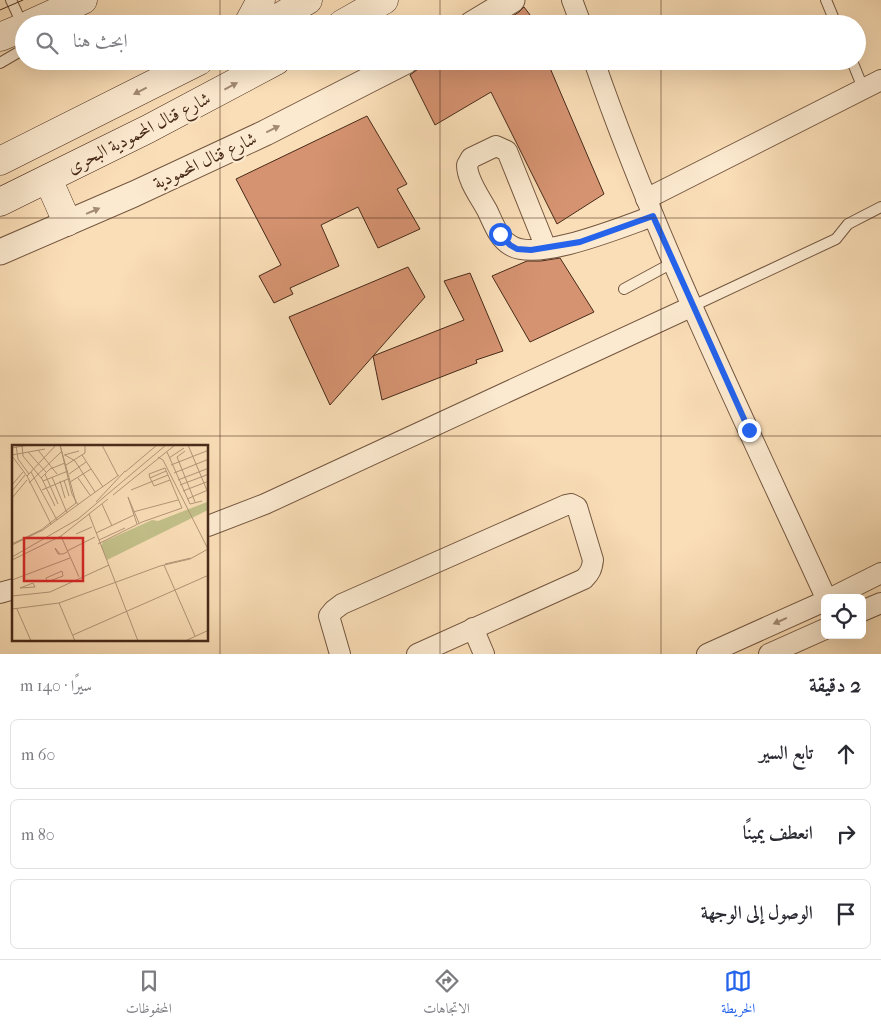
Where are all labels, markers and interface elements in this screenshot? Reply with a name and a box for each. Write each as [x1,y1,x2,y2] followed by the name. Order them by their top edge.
[15,15,866,70] search box
[33,29,61,57] icon: search
[73,30,128,52] text: ابحث هنا
[224,82,238,90] one-way arrow
[133,87,147,95] one-way arrow
[64,88,214,178] street label: شارع قنال المحمودية البحرى
[265,125,280,134] one-way arrow
[150,128,260,194] street label: شارع قنال المحمودية
[86,207,100,215] one-way arrow
[489,223,512,246] route start
[738,419,761,442] route end
[12,445,209,642] inset map
[821,594,866,639] map controls
[821,594,866,639] button: locate
[773,617,787,625] one-way arrow
[809,673,861,697] text: 2 دقيقة
[20,676,92,695] text: سيرًا · 140 m
[832,740,860,768] icon: ahead
[759,742,813,764] text: تابع السير
[21,745,55,764] text: 60 m
[832,820,860,848] icon: right
[743,822,813,844] text: انعطف يمينًا
[21,825,55,844] text: 80 m
[832,900,860,928] icon: arrive
[701,902,813,924] text: الوصول إلى الوجهة
[126,967,172,1022] tab: المحفوظات
[423,967,470,1022] tab: الاتجاهات
[721,967,755,1022] tab: الخريطة

